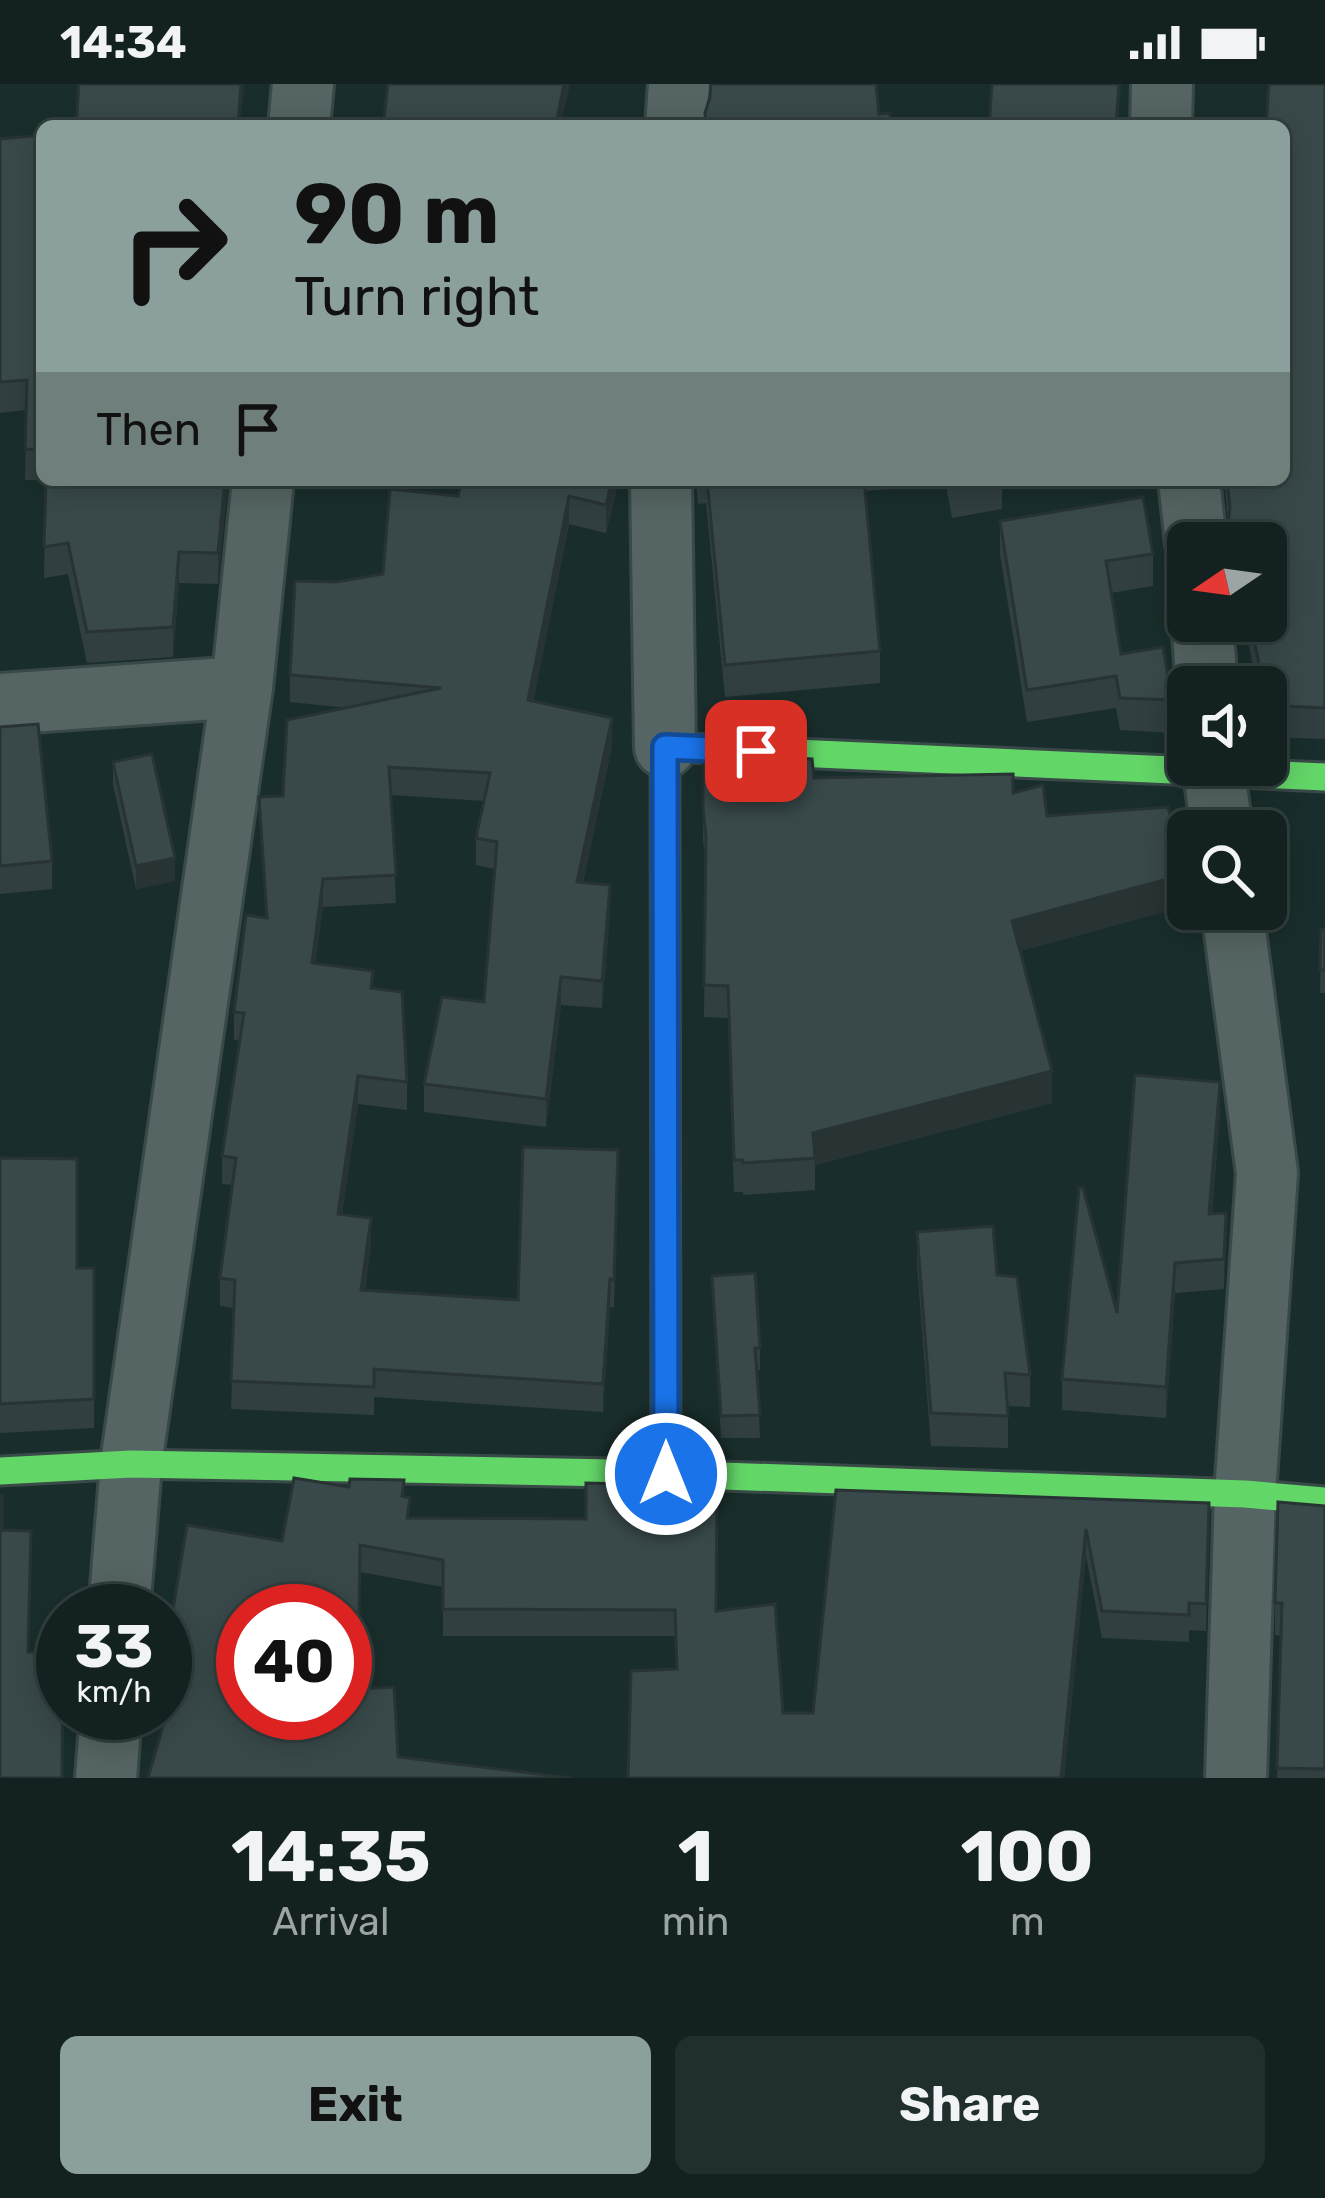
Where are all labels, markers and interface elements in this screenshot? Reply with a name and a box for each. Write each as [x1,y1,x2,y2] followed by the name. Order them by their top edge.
[60,16,187,69] text: 14:34
[294,164,500,264] text: 90 m
[96,168,252,324] icon: right
[294,265,539,329] text: Turn right
[225,396,291,462] icon: arrive
[96,403,201,456] text: Then
[1167,522,1287,642] north arrow
[1167,522,1287,930] map controls
[1167,666,1287,786] button: sound
[705,700,807,802] pin
[723,718,789,784] icon: arrive
[1167,810,1287,930] button: search
[603,1411,729,1537] position arrow
[216,1584,372,1740] speed limit sign: 40
[74,1611,154,1682] text: 33
[77,1674,151,1710] text: km/h
[231,1814,431,1899] text: 14:35
[678,1814,714,1899] text: 1
[960,1814,1094,1899] text: 100
[272,1899,389,1945] text: Arrival
[662,1899,729,1945] text: min
[1010,1899,1045,1945] text: m
[60,2036,651,2174] button: Exit
[675,2036,1265,2174] button: Share

